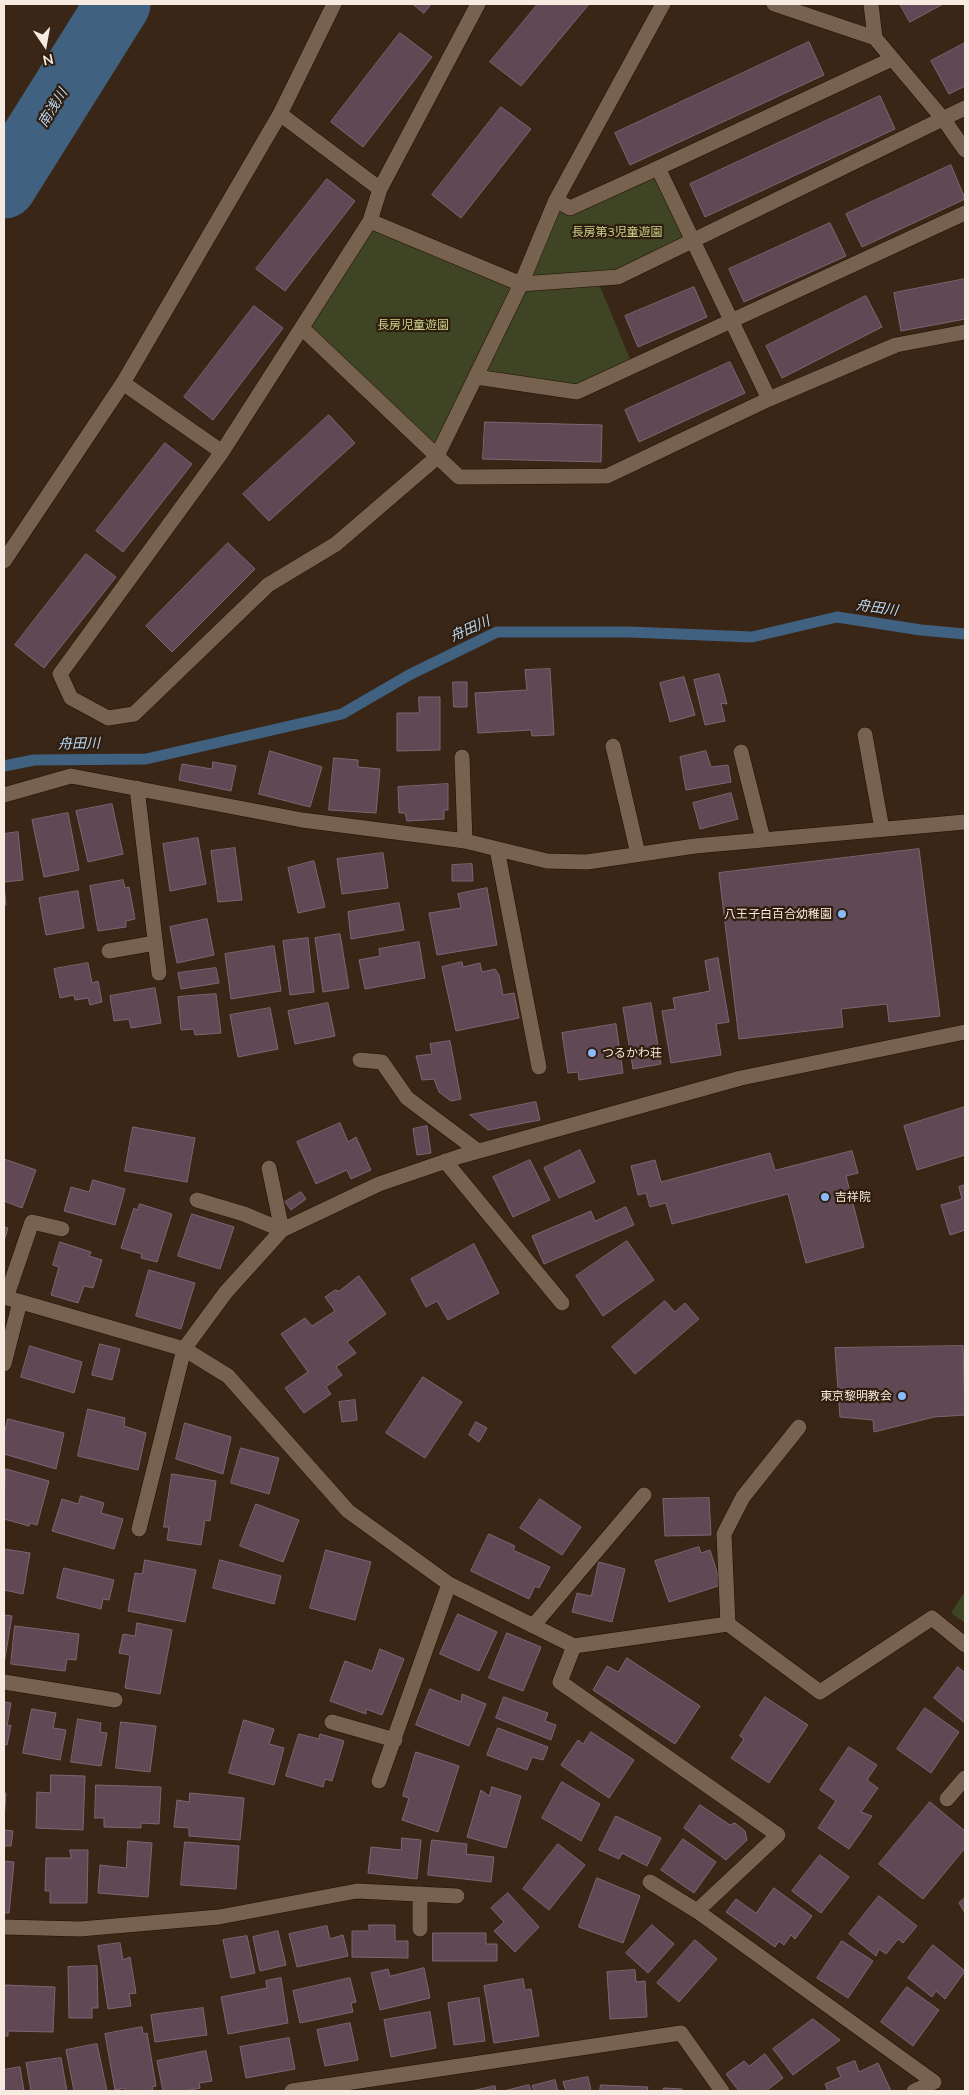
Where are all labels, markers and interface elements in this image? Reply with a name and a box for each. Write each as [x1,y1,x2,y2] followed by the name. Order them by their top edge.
[20,20,70,70] north arrow
[41,50,55,70] text: N
[35,86,71,130] water label: 南浅川
[571,225,663,239] park label: 長房第3児童遊園
[377,318,449,332] park label: 長房児童遊園
[855,597,899,619] water label: 舟田川
[447,613,493,645] water label: 舟田川
[58,735,100,753] water label: 舟田川
[724,907,832,921] place label: 八王子白百合幼稚園
[836,908,848,920] marker: 八王子白百合幼稚園
[602,1046,662,1060] place label: つるかわ荘
[586,1047,598,1059] marker: つるかわ荘
[835,1190,871,1204] place label: 吉祥院
[819,1191,831,1203] marker: 吉祥院
[820,1389,892,1403] place label: 東京黎明教会
[896,1390,908,1402] marker: 東京黎明教会

